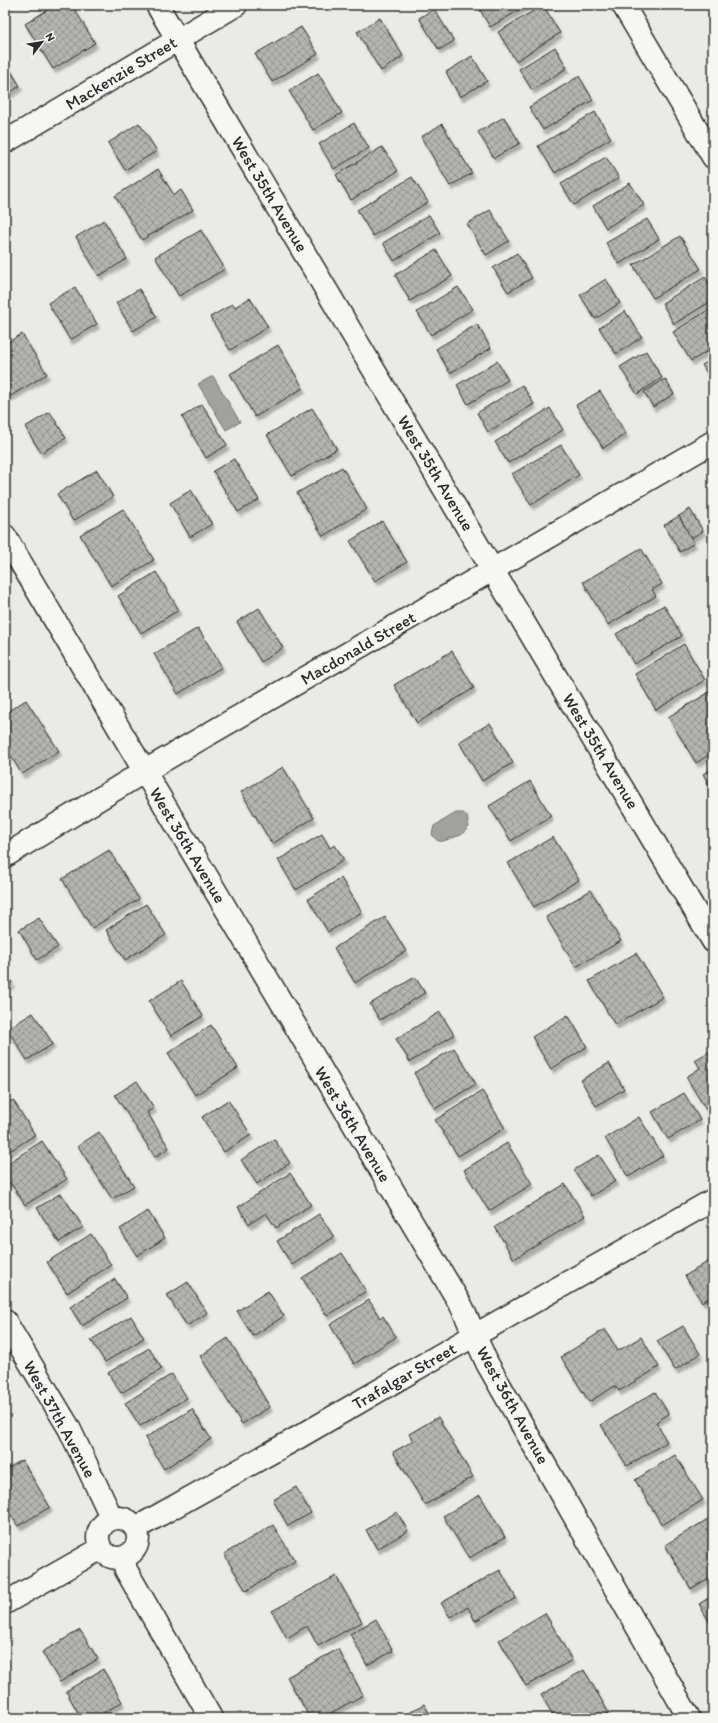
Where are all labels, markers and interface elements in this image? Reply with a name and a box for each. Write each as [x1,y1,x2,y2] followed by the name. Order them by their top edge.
[22,22,62,62] north arrow
[43,31,58,44] text: N
[62,32,180,114] street label: Mackenzie Street
[228,133,312,255] street label: West 35th Avenue
[394,412,478,534] street label: West 35th Avenue
[297,607,420,689] street label: Macdonald Street
[559,690,643,812] street label: West 35th Avenue
[146,784,230,906] street label: West 36th Avenue
[311,1063,395,1185] street label: West 36th Avenue
[349,1338,460,1414] street label: Trafalgar Street
[472,1343,554,1467] street label: West 36th Avenue
[20,1357,100,1481] street label: West 37th Avenue

